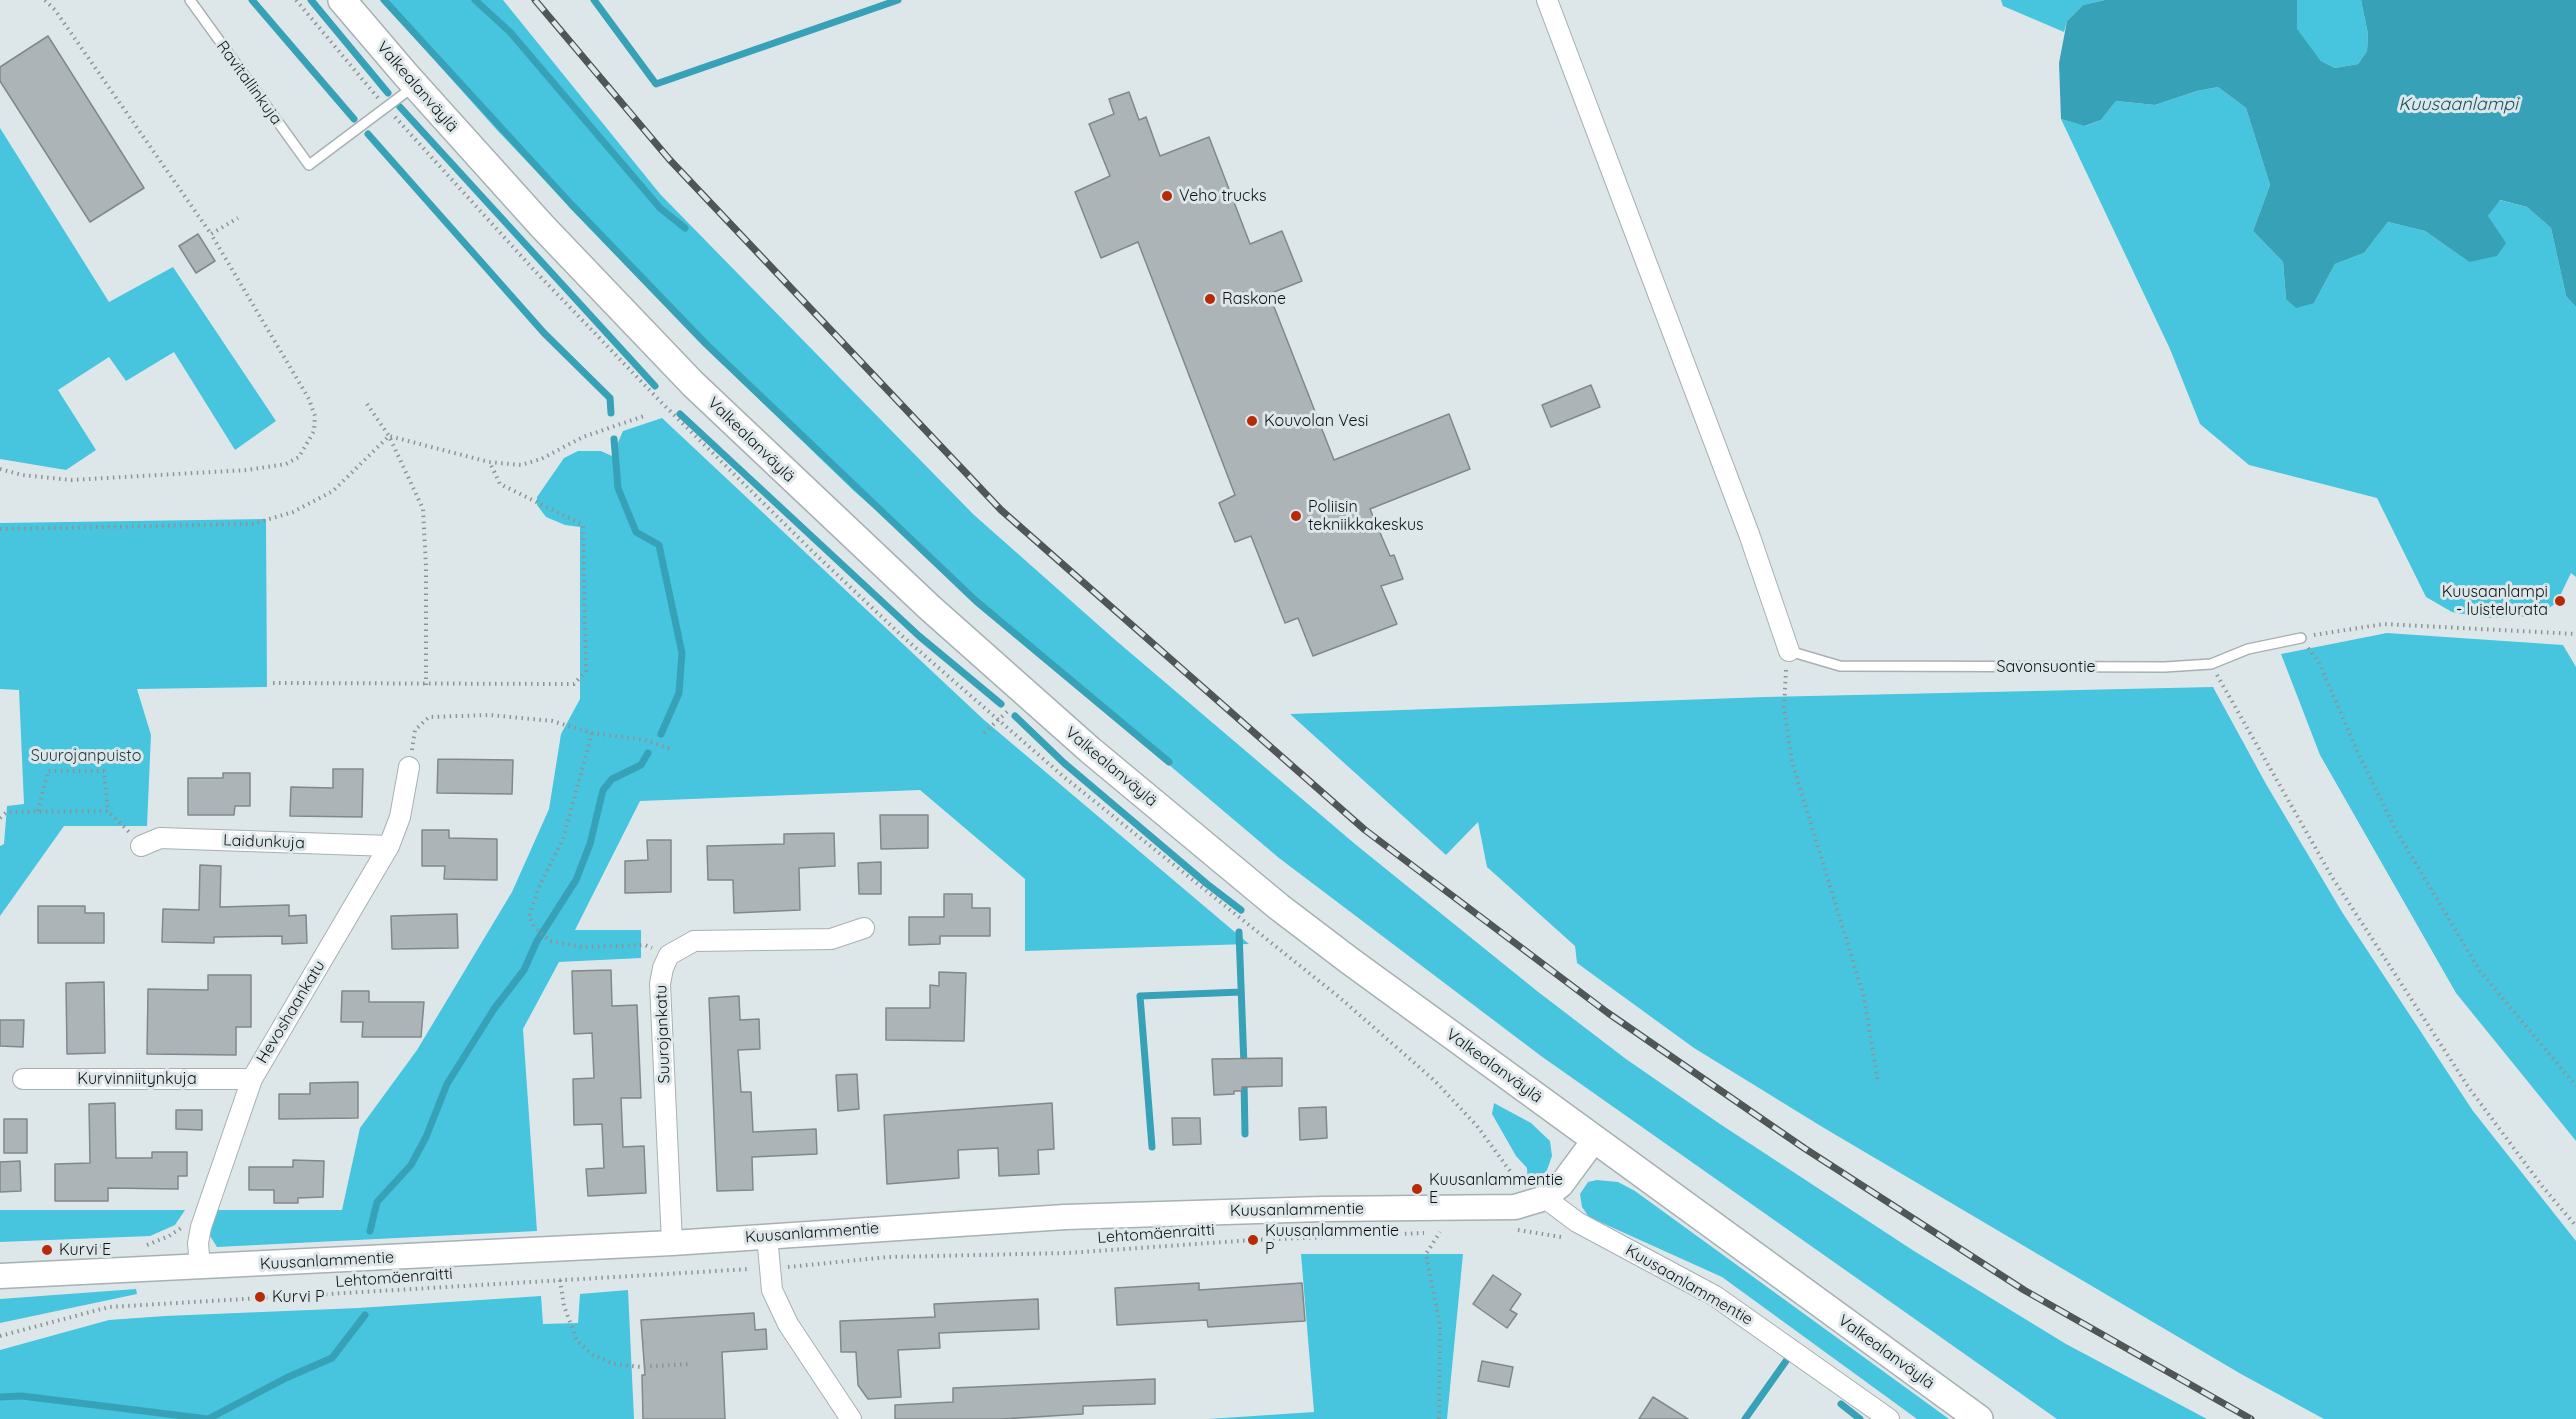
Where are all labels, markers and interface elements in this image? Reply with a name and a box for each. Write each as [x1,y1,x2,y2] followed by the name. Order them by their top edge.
[212,37,286,129] street label: Ravitallinkuja
[372,38,462,136] street label: Valkealanväylä
[2398,94,2518,116] water label: Kuusaanlampi
[1179,186,1266,206] place label: Veho trucks
[1160,189,1174,203] marker: Veho trucks
[1222,289,1286,309] place label: Raskone
[1203,292,1217,306] marker: Raskone
[703,394,799,486] street label: Valkealanväylä
[1264,411,1369,431] place label: Kouvolan Vesi
[1245,414,1259,428] marker: Kouvolan Vesi
[1308,497,1424,535] place label: Poliisin tekniikkakeskus
[1289,509,1303,523] marker: Poliisin tekniikkakeskus
[2442,582,2548,620] place label: Kuusaanlampi - luistelurata
[2553,594,2567,608] marker: Kuusaanlampi - luistelurata
[1996,657,2096,677] street label: Savonsuontie
[1061,723,1161,811] street label: Valkealanväylä
[31,746,141,766] park label: Suurojanpuisto
[223,831,305,853] street label: Laidunkuja
[253,957,329,1067] street label: Hevoshaankatu
[652,984,674,1084] street label: Suurojankatu
[1442,1025,1546,1107] street label: Valkealanväylä
[77,1069,197,1089] street label: Kurvinniitynkuja
[1429,1170,1563,1208] place label: Kuusanlammentie E
[1410,1182,1424,1196] marker: Kuusanlammentie E
[1230,1199,1364,1221] street label: Kuusanlammentie
[744,1219,880,1247] street label: Kuusanlammentie
[1097,1220,1215,1248] street label: Lehtomäenraitti
[1265,1221,1399,1259] place label: Kuusanlammentie P
[1246,1233,1260,1247] marker: Kuusanlammentie P
[59,1240,111,1260] place label: Kurvi E
[1622,1241,1756,1329] street label: Kuusaanlammentie
[40,1243,54,1257] marker: Kurvi E
[260,1248,394,1274] street label: Kuusanlammentie
[335,1264,453,1292] street label: Lehtomäenraitti
[272,1287,324,1307] place label: Kurvi P
[253,1290,267,1304] marker: Kurvi P
[1834,1311,1938,1393] street label: Valkealanväylä

